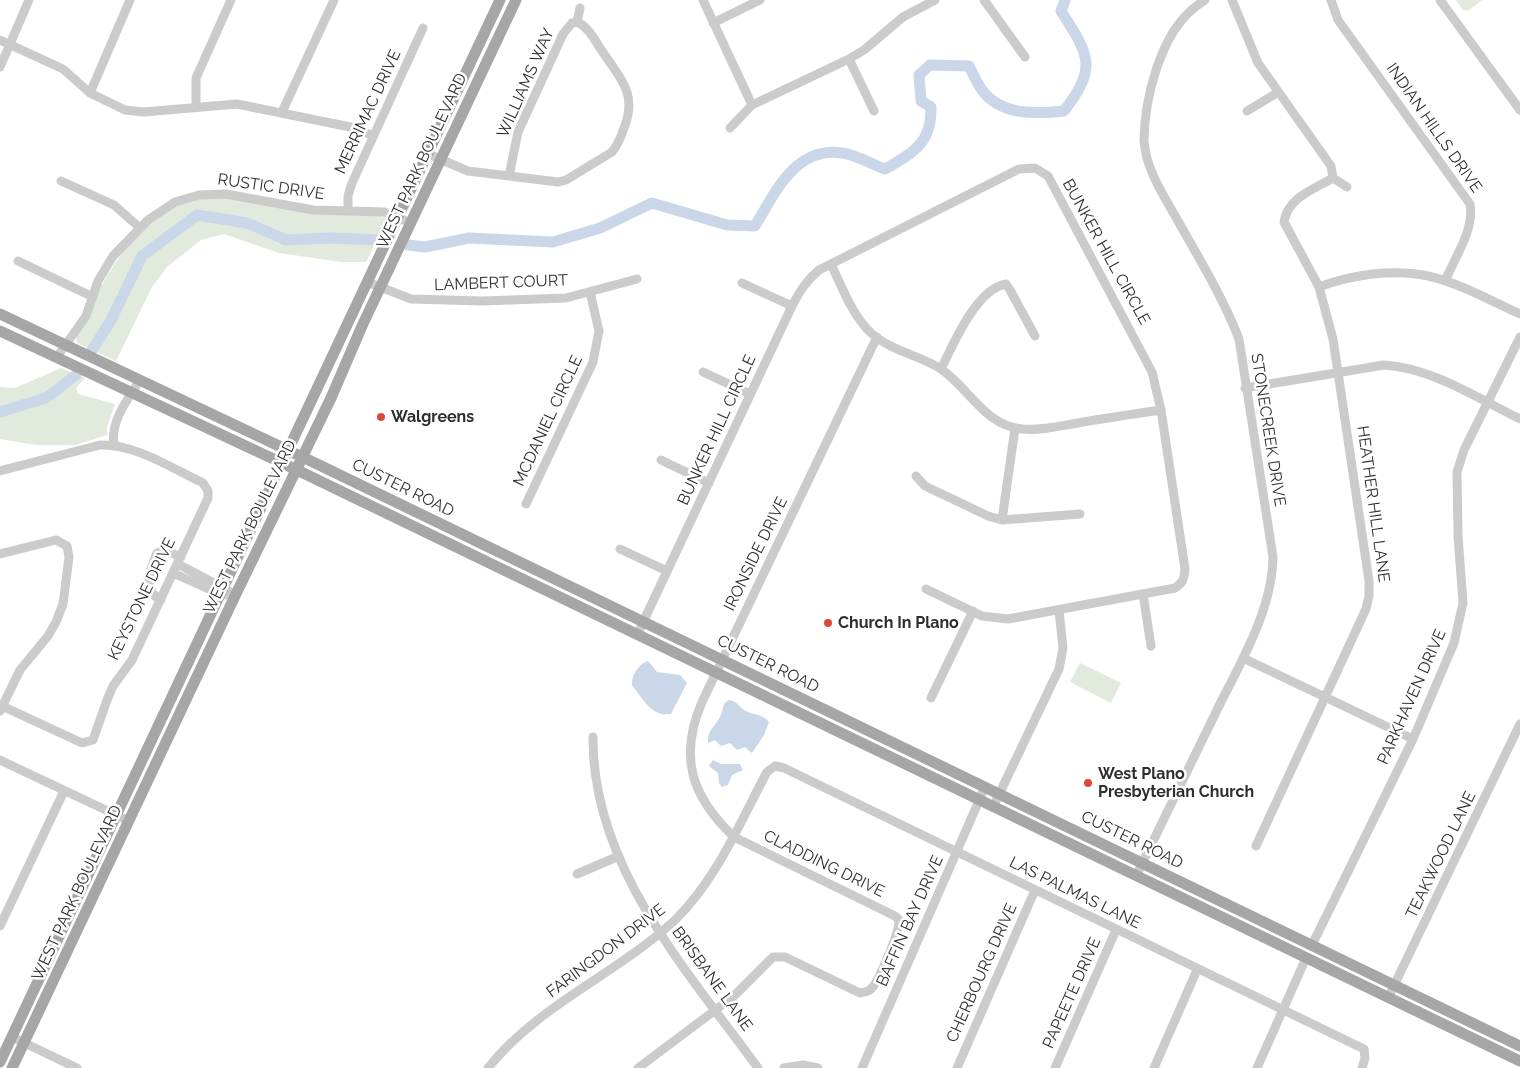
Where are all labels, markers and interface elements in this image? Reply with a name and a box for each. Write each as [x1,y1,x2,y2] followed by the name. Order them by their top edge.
[493,25,559,141] street label: WILLIAMS WAY
[331,47,405,177] street label: MERRIMAC DRIVE
[1382,60,1486,196] street label: INDIAN HILLS DRIVE
[373,70,471,252] street label: WEST PARK BOULEVARD
[216,170,326,204] street label: RUSTIC DRIVE
[1058,176,1154,328] street label: BUNKER HILL CIRCLE
[434,271,568,295] street label: LAMBERT COURT
[674,352,760,508] street label: BUNKER HILL CIRCLE
[1246,352,1290,508] street label: STONECREEK DRIVE
[509,353,587,489] street label: MCDANIEL CIRCLE
[391,407,474,427] place label: Walgreens
[375,411,387,423] marker: Walgreens
[1353,424,1393,584] street label: HEATHER HILL LANE
[199,437,301,617] street label: WEST PARK BOULEVARD
[349,455,457,521] street label: CUSTER ROAD
[720,494,792,614] street label: IRONSIDE DRIVE
[104,535,180,663] street label: KEYSTONE DRIVE
[838,613,959,633] place label: Church In Plano
[822,617,834,629] marker: Church In Plano
[1374,626,1450,768] street label: PARKHAVEN DRIVE
[714,631,822,697] street label: CUSTER ROAD
[1098,764,1254,802] place label: West Plano Presbyterian Church
[1082,777,1094,789] marker: West Plano Presbyterian Church
[1402,788,1480,922] street label: TEAKWOOD LANE
[28,802,126,984] street label: WEST PARK BOULEVARD
[1078,807,1186,873] street label: CUSTER ROAD
[760,826,888,902] street label: CLADDING DRIVE
[872,853,948,989] street label: BAFFIN BAY DRIVE
[1006,853,1144,933] street label: LAS PALMAS LANE
[543,900,669,1002] street label: FARINGDON DRIVE
[943,900,1021,1046] street label: CHERBOURG DRIVE
[668,923,756,1035] street label: BRISBANE LANE
[1039,935,1105,1051] street label: PAPEETE DRIVE

